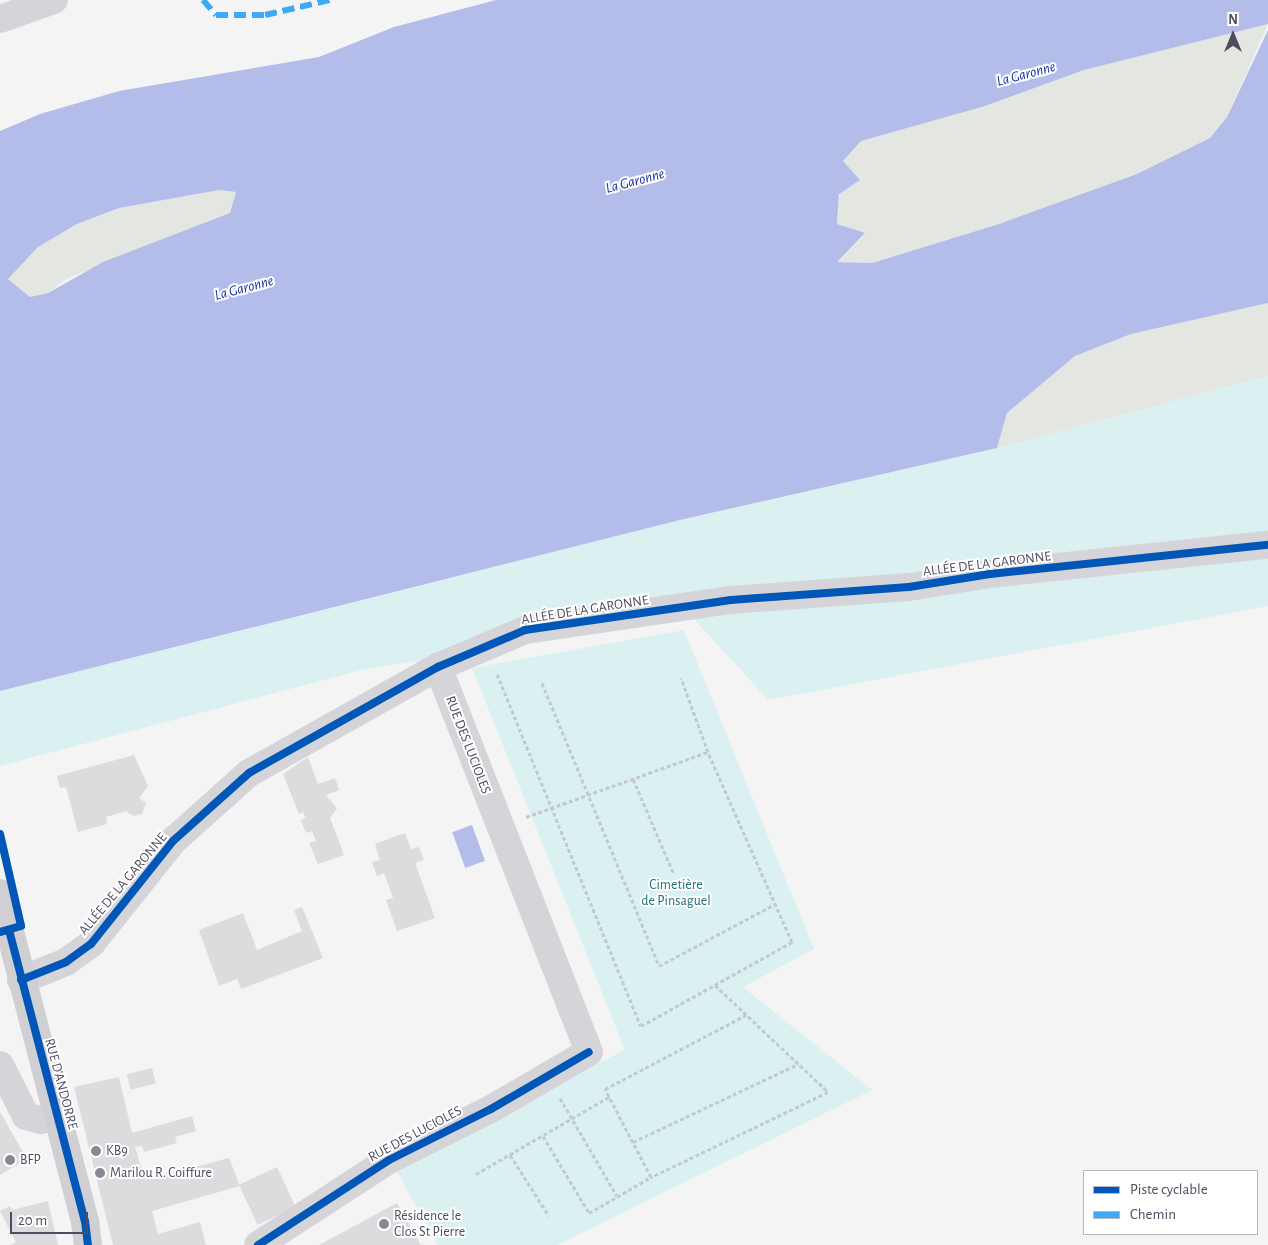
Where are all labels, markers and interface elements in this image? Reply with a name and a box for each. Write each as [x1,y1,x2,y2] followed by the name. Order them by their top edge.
[1208,10,1258,60] north arrow
[1228,13,1238,27] text: N
[995,58,1057,90] water label: La Garonne
[604,165,666,197] water label: La Garonne
[213,272,275,304] water label: La Garonne
[922,548,1052,580] street label: ALLÉE DE LA GARONNE
[520,592,650,628] street label: ALLÉE DE LA GARONNE
[442,694,494,796] street label: RUE DES LUCIOLES
[75,829,171,939] street label: ALLÉE DE LA GARONNE
[641,877,711,910] park label: Cimetière de Pinsaguel
[41,1037,81,1131] street label: RUE D'ANDORRE
[365,1102,465,1166] street label: RUE DES LUCIOLES
[106,1143,128,1159] place label: KB9
[90,1145,102,1157] marker: KB9
[20,1152,41,1168] place label: BFP
[4,1154,16,1166] marker: BFP
[110,1165,212,1181] place label: Marilou R. Coiffure
[94,1167,106,1179] marker: Marilou R. Coiffure
[1083,1170,1258,1235] legend
[1130,1182,1208,1197] text: Piste cyclable
[12,1202,90,1234] scale bar
[1130,1207,1176,1222] text: Chemin
[394,1208,465,1240] place label: Résidence le Clos St Pierre
[18,1213,47,1228] text: 20 m
[378,1218,390,1230] marker: Résidence le Clos St Pierre

